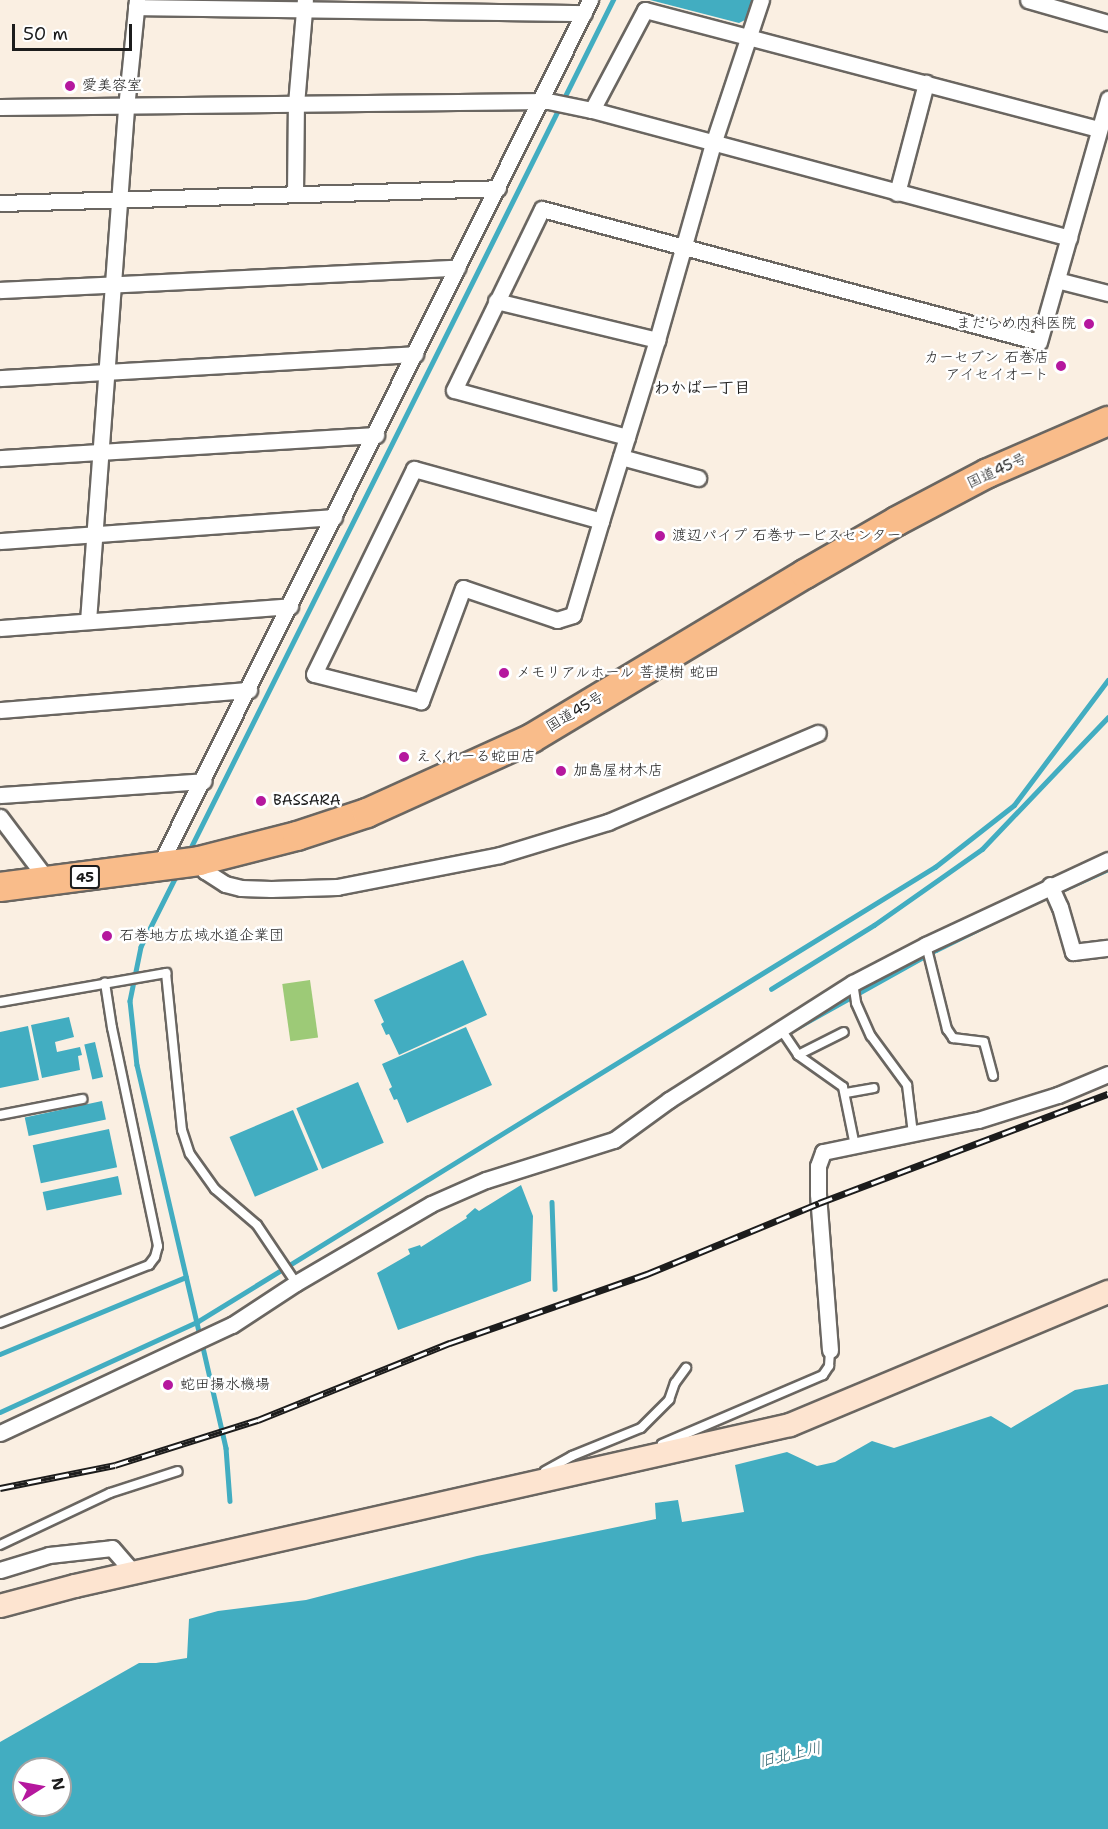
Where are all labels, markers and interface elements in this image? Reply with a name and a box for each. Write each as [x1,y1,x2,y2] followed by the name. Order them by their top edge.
[15,12,135,50] scale bar
[23,22,68,46] text: 50 m
[82,77,142,95] place label: 愛美容室
[63,79,77,93] marker: 愛美容室
[956,315,1076,333] place label: まだらめ内科医院
[1080,315,1098,333] marker: まだらめ内科医院
[924,348,1049,383] place label: カーセブン 石巻店 アイセイオート
[1054,359,1068,373] marker: カーセブン 石巻店 アイセイオート
[654,378,750,398] district label: わかば一丁目
[964,449,1030,493] street label: 国道45号
[672,527,902,545] place label: 渡辺パイプ 石巻サービスセンター
[653,529,667,543] marker: 渡辺パイプ 石巻サービスセンター
[516,664,721,682] place label: メモリアルホール 菩提樹 蛇田
[497,666,511,680] marker: メモリアルホール 菩提樹 蛇田
[543,688,607,736] street label: 国道45号
[416,748,536,766] place label: えくれーる蛇田店
[397,750,411,764] marker: えくれーる蛇田店
[573,762,663,780] place label: 加島屋材木店
[554,764,568,778] marker: 加島屋材木店
[273,792,341,810] place label: BASSARA
[254,794,268,808] marker: BASSARA
[68,866,101,888] road number: 45
[119,927,284,945] place label: 石巻地方広域水道企業団
[100,929,114,943] marker: 石巻地方広域水道企業団
[180,1376,270,1394] place label: 蛇田揚水機場
[161,1378,175,1392] marker: 蛇田揚水機場
[757,1738,823,1772] water label: 旧北上川
[12,1757,72,1817] north arrow
[47,1776,70,1792] text: N

